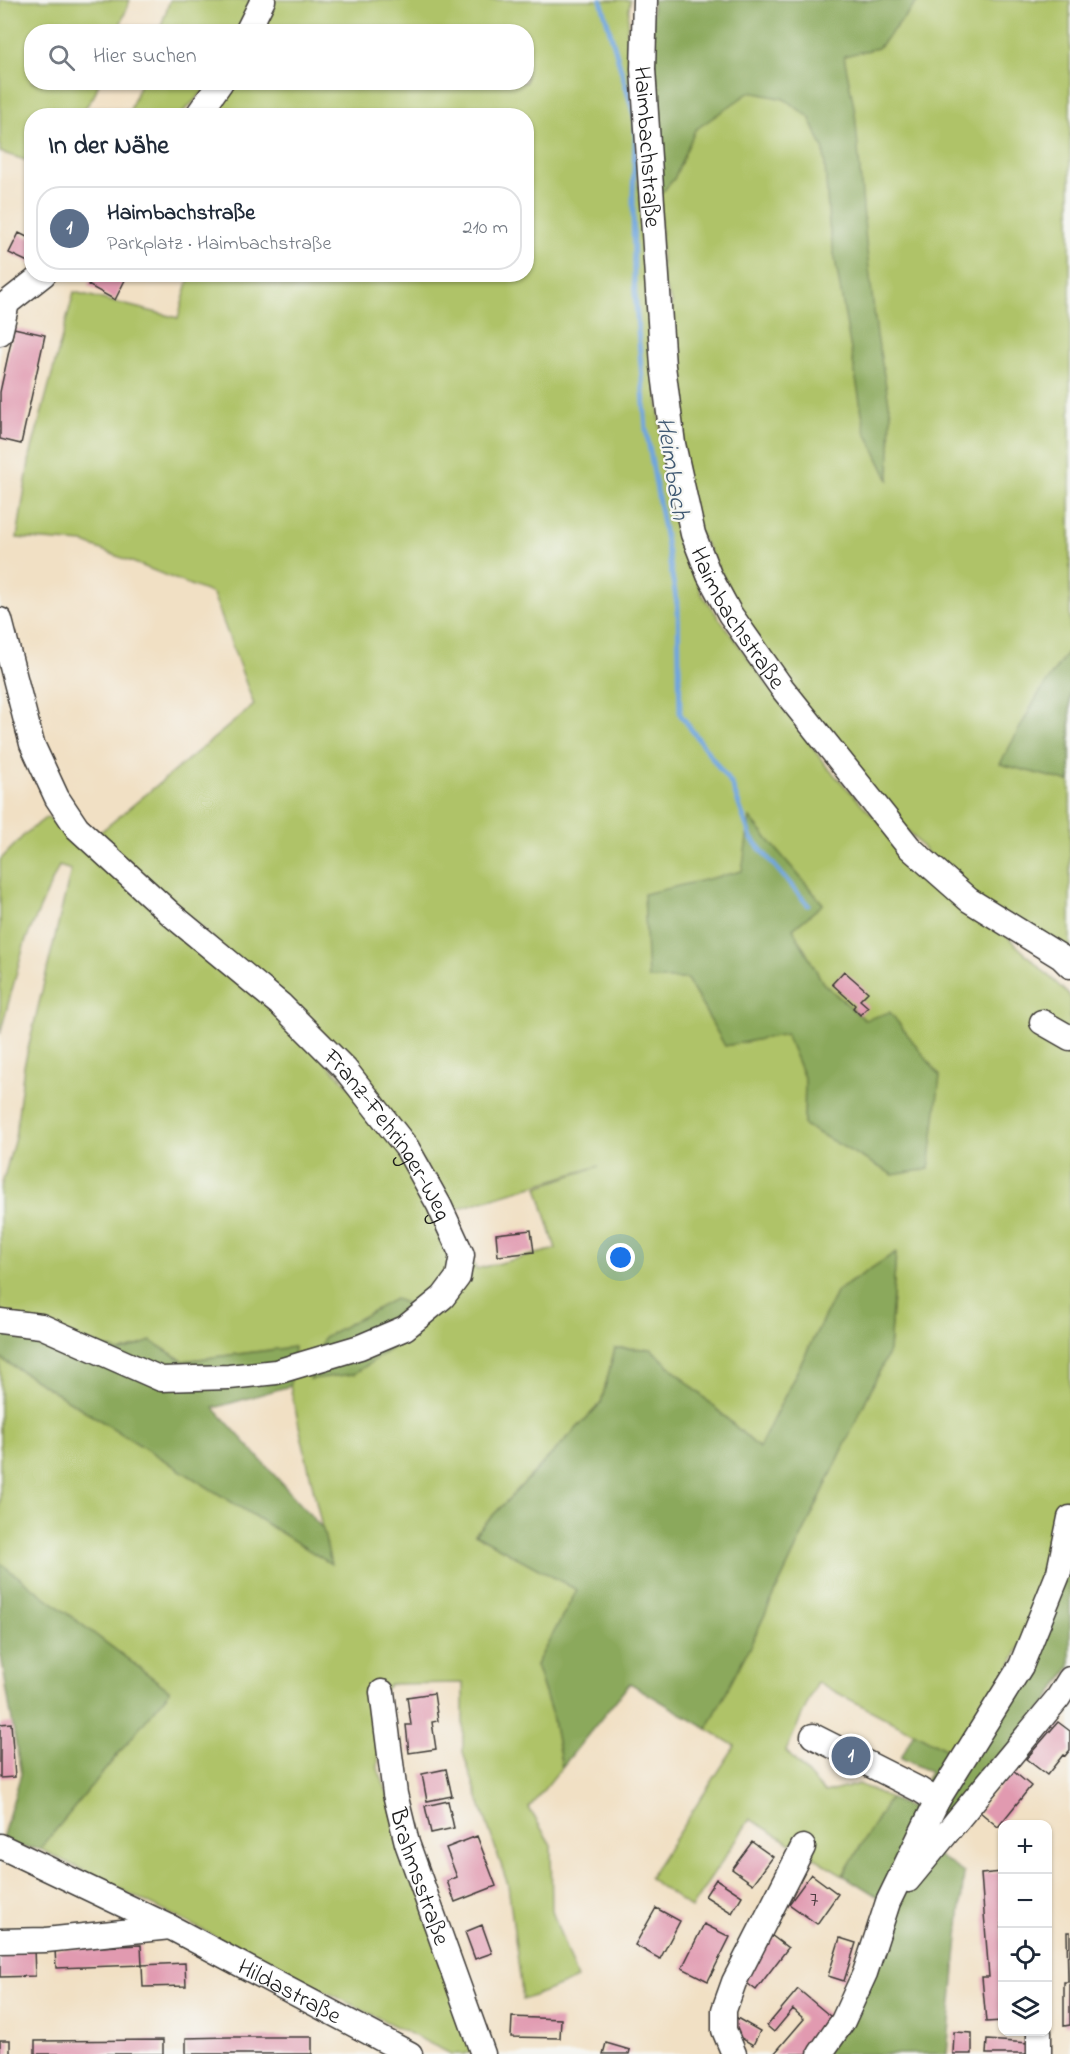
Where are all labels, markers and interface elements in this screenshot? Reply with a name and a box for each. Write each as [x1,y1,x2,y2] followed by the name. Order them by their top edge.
[24,24,534,90] search box
[45,41,78,74] icon: search
[93,41,197,73] text: Hier suchen
[623,65,669,229] street label: Haimbachstraße
[48,128,169,166] text: In der Nähe
[107,198,255,230] text: Haimbachstraße
[66,214,73,243] text: 1
[463,214,508,243] text: 210 m
[107,230,332,259] text: Parkplatz · Haimbachstraße
[644,414,698,523] water label: Heimbach
[680,542,793,698] street label: Haimbachstraße
[313,1041,459,1227] street label: Franz-Fehringer-Weg
[606,1243,635,1272] your location
[832,1734,870,1778] pin: 1
[379,1804,458,1951] street label: Brahmsstraße
[998,1820,1052,2036] map controls
[998,1820,1052,1874] button: +
[998,1874,1052,1928] button: −
[810,1886,819,1916] house number: 7
[998,1928,1052,1982] button: locate
[231,1951,347,2035] street label: Hildastraße
[998,1982,1052,2036] button: layers

